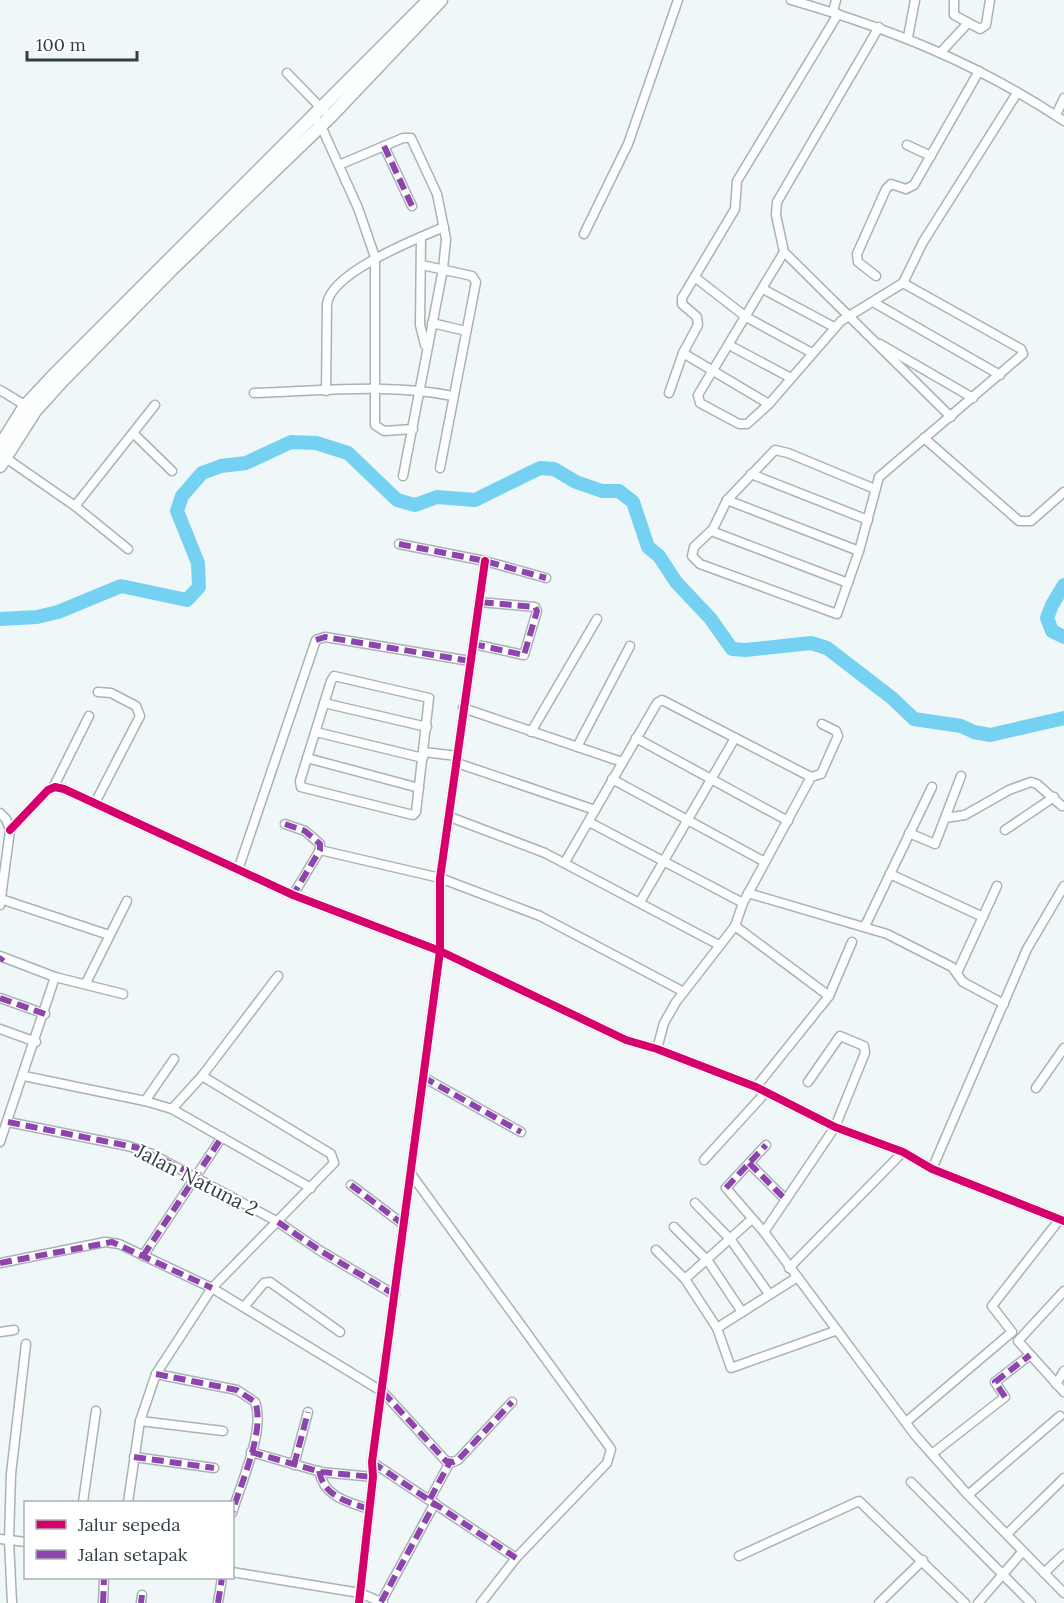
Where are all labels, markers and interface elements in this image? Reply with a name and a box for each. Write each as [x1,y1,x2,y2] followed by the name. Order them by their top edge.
[27,24,136,62] scale bar
[36,33,86,56] text: 100 m
[131,1138,263,1221] street label: Jalan Natuna 2
[24,1501,234,1579] legend
[77,1513,180,1536] text: Jalur sepeda
[77,1543,188,1566] text: Jalan setapak

